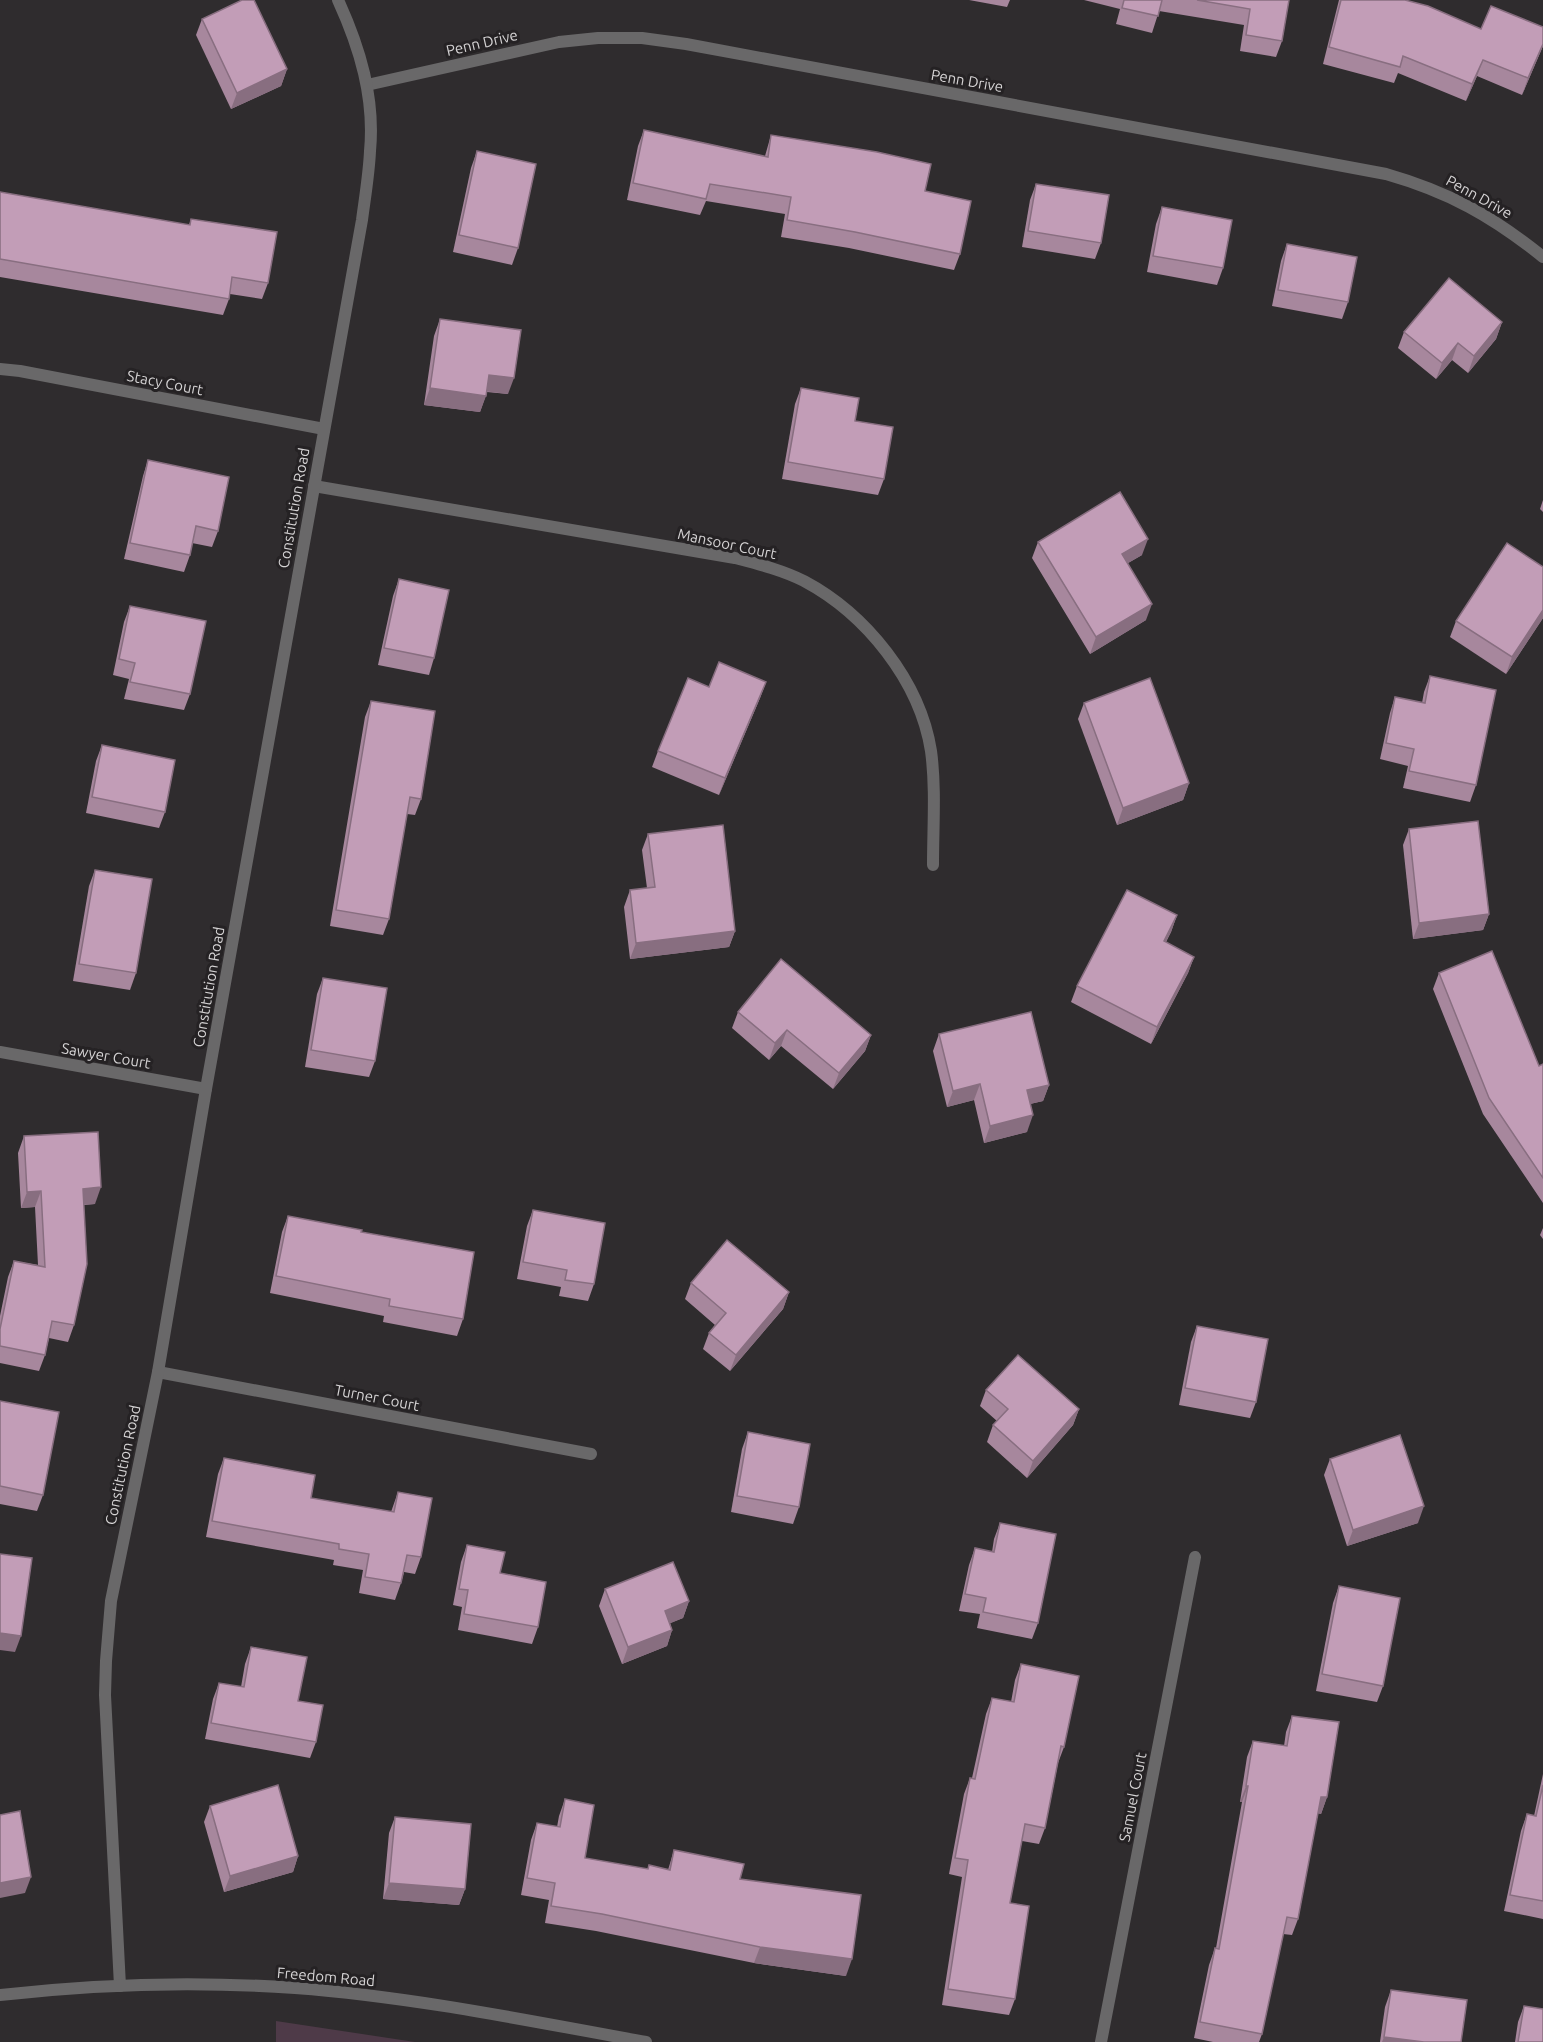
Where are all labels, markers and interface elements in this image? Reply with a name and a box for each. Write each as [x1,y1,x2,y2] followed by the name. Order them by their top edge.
[444,26,519,59] street label: Penn Drive
[930,66,1005,95] street label: Penn Drive
[1443,171,1515,222] street label: Penn Drive
[126,367,205,398] street label: Stacy Court
[275,446,312,569] street label: Constitution Road
[676,525,778,562] street label: Mansoor Court
[190,925,227,1048] street label: Constitution Road
[60,1039,152,1072] street label: Sawyer Court
[333,1381,421,1414] street label: Turner Court
[102,1404,143,1526] street label: Constitution Road
[1115,1751,1150,1843] street label: Samuel Court
[276,1964,376,1989] street label: Freedom Road

